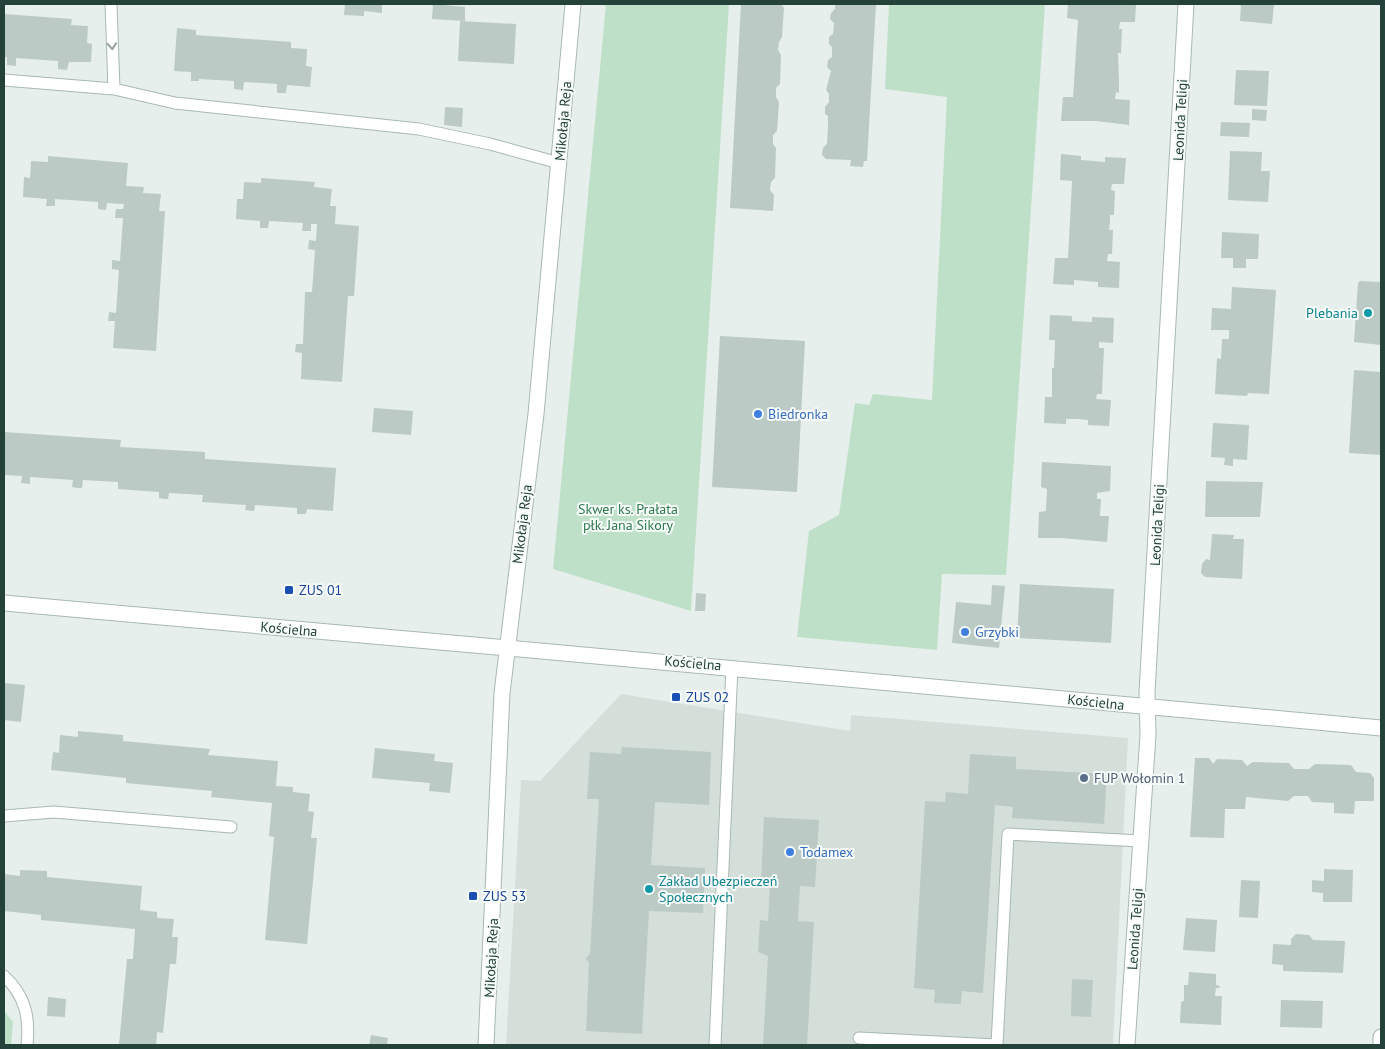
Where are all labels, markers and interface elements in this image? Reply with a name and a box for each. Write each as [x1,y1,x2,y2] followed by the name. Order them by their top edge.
[106,43,117,51] one-way arrow
[1169,78,1191,162] street label: Leonida Teligi
[551,80,575,162] street label: Mikołaja Reja
[1306,304,1358,322] place label: Plebania
[1362,307,1374,319] marker: Plebania
[768,405,828,423] place label: Biedronka
[752,408,764,420] marker: Biedronka
[508,483,536,565] street label: Mikołaja Reja
[1146,483,1168,567] street label: Leonida Teligi
[578,500,678,534] park label: Skwer ks. Prałata płk. Jana Sikory
[299,581,342,599] place label: ZUS 01
[283,584,295,596] marker: ZUS 01
[260,618,318,640] street label: Kościelna
[975,623,1019,641] place label: Grzybki
[959,626,971,638] marker: Grzybki
[664,652,722,674] street label: Kościelna
[686,688,729,706] place label: ZUS 02
[1067,690,1125,714] street label: Kościelna
[670,691,682,703] marker: ZUS 02
[1094,769,1185,787] place label: FUP Wołomin 1
[1078,772,1090,784] marker: FUP Wołomin 1
[800,843,853,861] place label: Todamex
[784,846,796,858] marker: Todamex
[659,872,777,906] place label: Zakład Ubezpieczeń Społecznych
[643,883,655,895] marker: Zakład Ubezpieczeń Społecznych
[483,887,526,905] place label: ZUS 53
[1123,887,1147,971] street label: Leonida Teligi
[467,890,479,902] marker: ZUS 53
[480,918,502,998] street label: Mikołaja Reja

